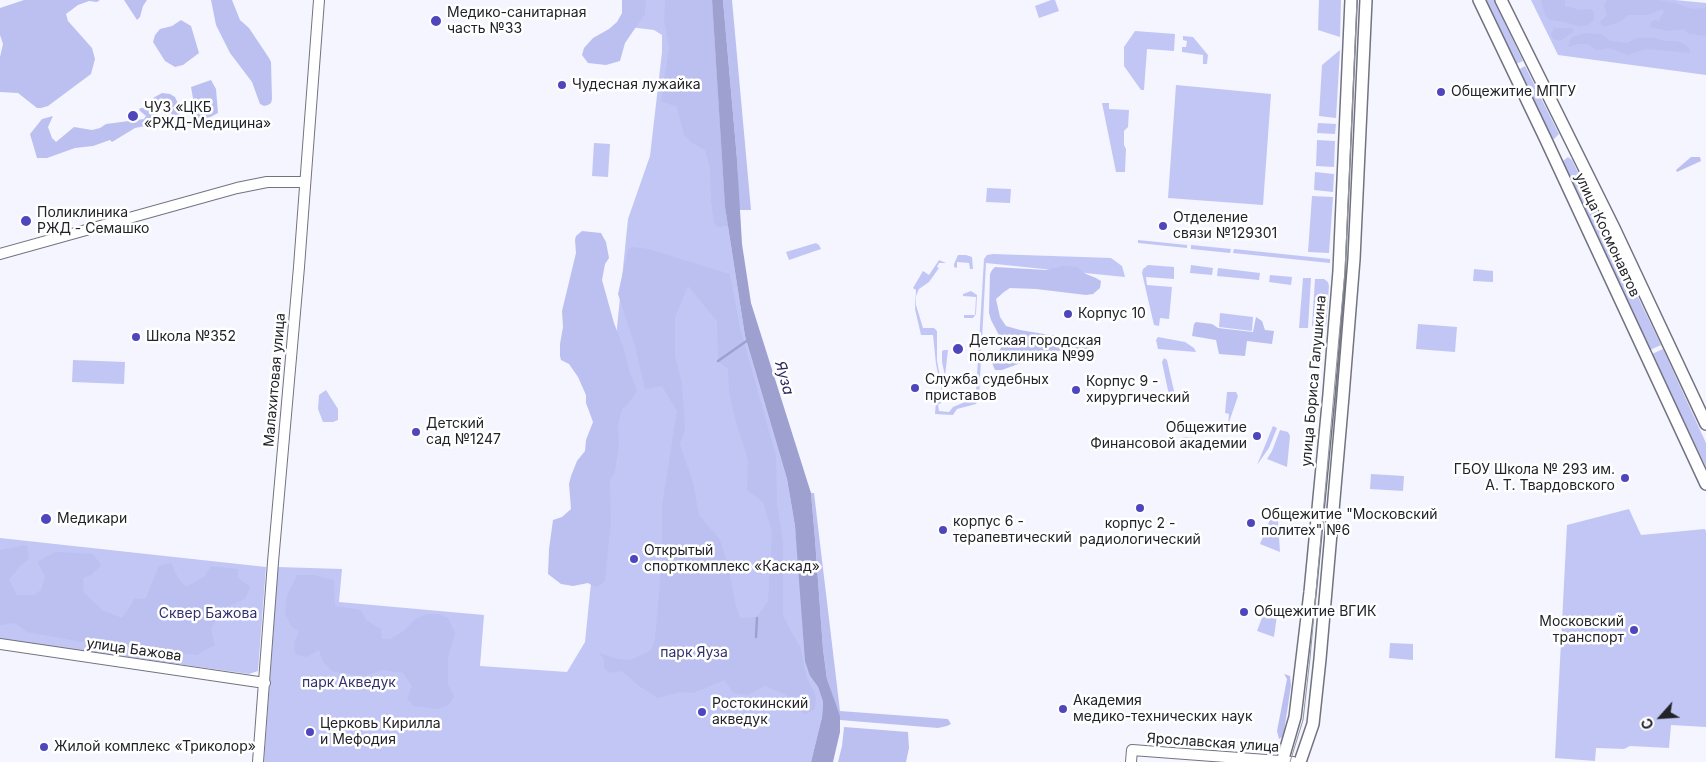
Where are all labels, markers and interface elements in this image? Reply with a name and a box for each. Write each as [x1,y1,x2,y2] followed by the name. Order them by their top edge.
[447,5,586,38] place label: Медико-санитарная часть №33
[429,14,443,28] marker: Медико-санитарная часть №33
[572,77,701,93] place label: Чудесная лужайка
[556,79,568,91] marker: Чудесная лужайка
[1451,84,1576,100] place label: Общежитие МПГУ
[1435,86,1447,98] marker: Общежитие МПГУ
[144,100,271,132] place label: ЧУЗ «ЦКБ «РЖД-Медицина»
[126,109,140,123] marker: ЧУЗ «ЦКБ «РЖД-Медицина»
[1571,170,1643,300] street label: улица Космонавтов
[37,205,149,238] place label: Поликлиника РЖД - Семашко
[1173,210,1277,242] place label: Отделение связи №129301
[19,214,33,228] marker: Поликлиника РЖД - Семашко
[1157,220,1169,232] marker: Отделение связи №129301
[1298,295,1330,467] street label: улица Бориса Галушкина
[1078,306,1146,322] place label: Корпус 10
[1062,308,1074,320] marker: Корпус 10
[261,312,289,448] street label: Малахитовая улица
[146,329,236,345] place label: Школа №352
[130,331,142,343] marker: Школа №352
[969,333,1101,366] place label: Детская городская поликлиника №99
[951,342,965,356] marker: Детская городская поликлиника №99
[771,359,797,397] water label: Яуза
[925,372,1049,404] place label: Служба судебных приставов
[1086,374,1190,407] place label: Корпус 9 - хирургический
[909,382,921,394] marker: Служба судебных приставов
[1070,384,1082,396] marker: Корпус 9 - хирургический
[426,416,501,448] place label: Детский сад №1247
[1090,420,1247,452] place label: Общежитие Финансовой академии
[410,426,422,438] marker: Детский сад №1247
[1251,430,1263,442] marker: Общежитие Финансовой академии
[1454,462,1615,494] place label: ГБОУ Школа № 293 им. А. Т. Твардовского
[1619,472,1631,484] marker: ГБОУ Школа № 293 им. А. Т. Твардовского
[1134,502,1146,514] marker: корпус 2 - радиологический
[1261,507,1437,540] place label: Общежитие "Московский политех" №6
[57,511,127,527] place label: Медикари
[39,512,53,526] marker: Медикари
[953,514,1072,546] place label: корпус 6 - терапевтический
[1079,516,1201,548] place label: корпус 2 - радиологический
[1245,517,1257,529] marker: Общежитие "Московский политех" №6
[937,524,949,536] marker: корпус 6 - терапевтический
[644,543,820,576] place label: Открытый спорткомплекс «Каскад»
[628,553,640,565] marker: Открытый спорткомплекс «Каскад»
[1254,604,1376,620] place label: Общежитие ВГИК
[159,606,257,622] park label: Сквер Бажова
[1238,606,1250,618] marker: Общежитие ВГИК
[1539,614,1624,646] place label: Московский транспорт
[1628,624,1640,636] marker: Московский транспорт
[85,635,183,665] street label: улица Бажова
[660,645,728,661] park label: парк Яуза
[302,675,396,691] park label: парк Акведук
[1636,692,1686,742] north arrow
[1073,693,1253,726] place label: Академия медико-технических наук
[712,696,808,729] place label: Ростокинский акведук
[1057,703,1069,715] marker: Академия медико-технических наук
[696,706,708,718] marker: Ростокинский акведук
[1637,715,1657,732] text: С
[320,716,441,749] place label: Церковь Кирилла и Мефодия
[304,726,316,738] marker: Церковь Кирилла и Мефодия
[1146,730,1280,756] street label: Ярославская улица
[54,739,256,755] place label: Жилой комплекс «Триколор»
[38,741,50,753] marker: Жилой комплекс «Триколор»

